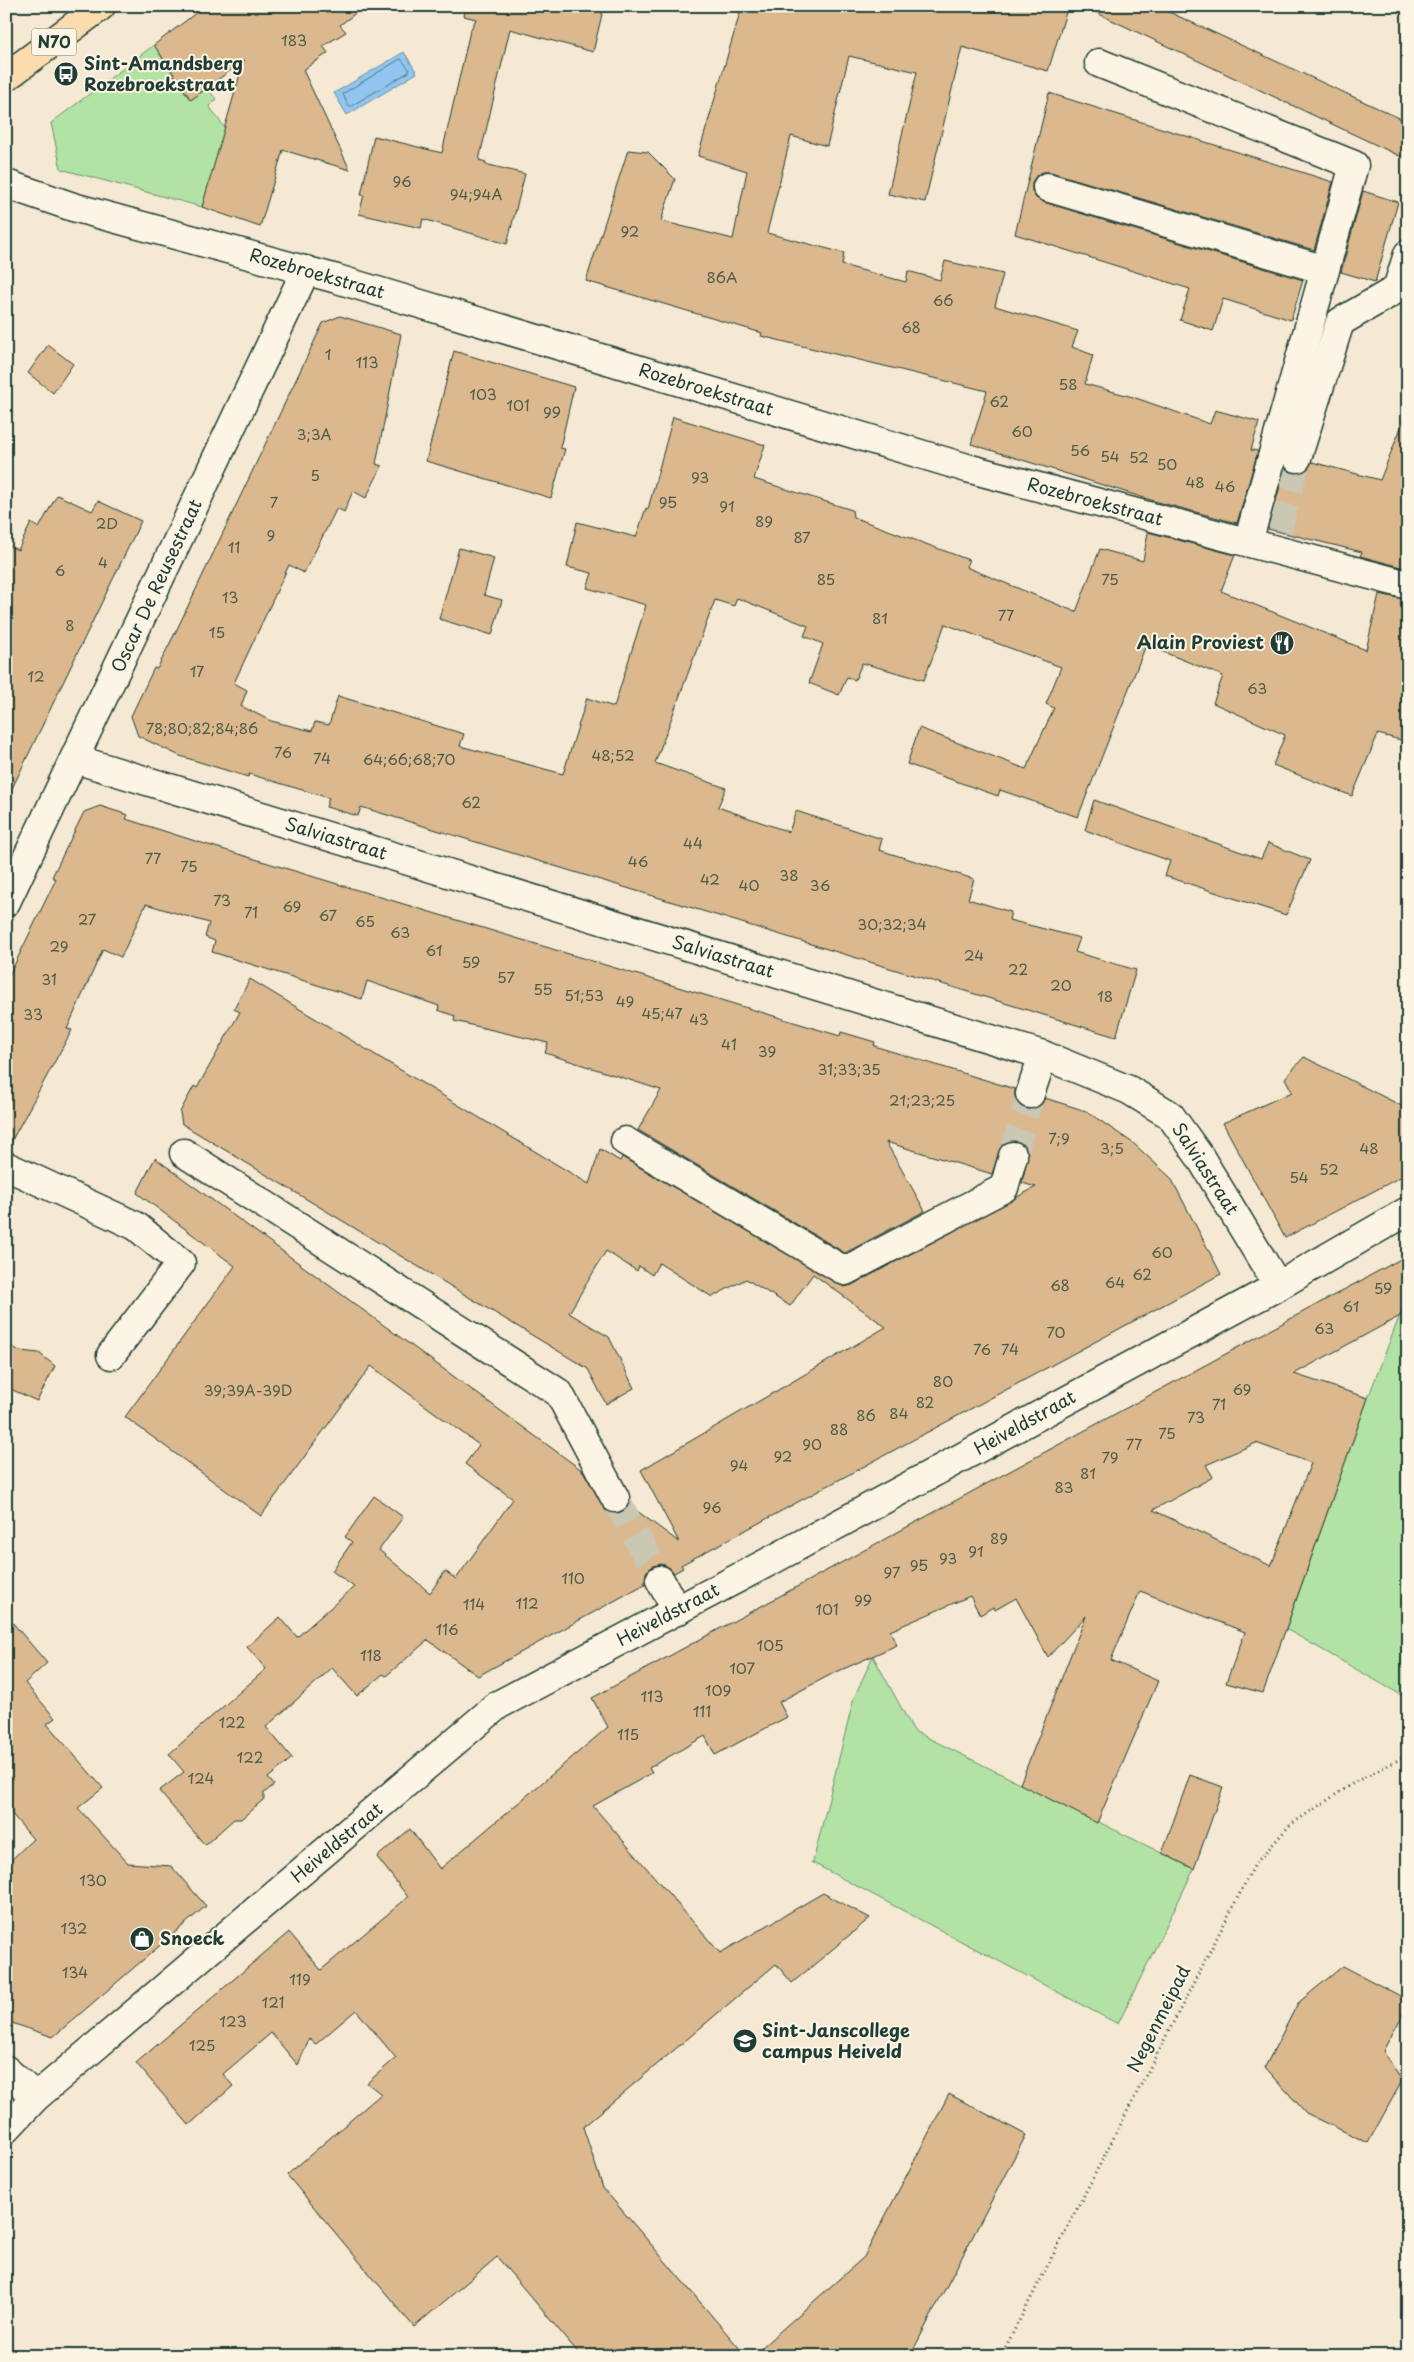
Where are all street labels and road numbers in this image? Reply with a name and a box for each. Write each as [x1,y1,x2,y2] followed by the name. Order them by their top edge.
[32,28,76,56] road number: N70
[247,240,388,305] street label: Rozebroekstraat
[636,355,777,422] street label: Rozebroekstraat
[1024,469,1166,532] street label: Rozebroekstraat
[104,494,208,677] street label: Oscar De Reusestraat
[282,809,391,866] street label: Salviastraat
[669,927,778,984] street label: Salviastraat
[1166,1117,1246,1220] street label: Salviastraat
[968,1383,1080,1461] street label: Heiveldstraat
[611,1575,723,1652] street label: Heiveldstraat
[284,1795,388,1888] street label: Heiveldstraat
[1119,1960,1196,2076] street label: Negenmeipad

